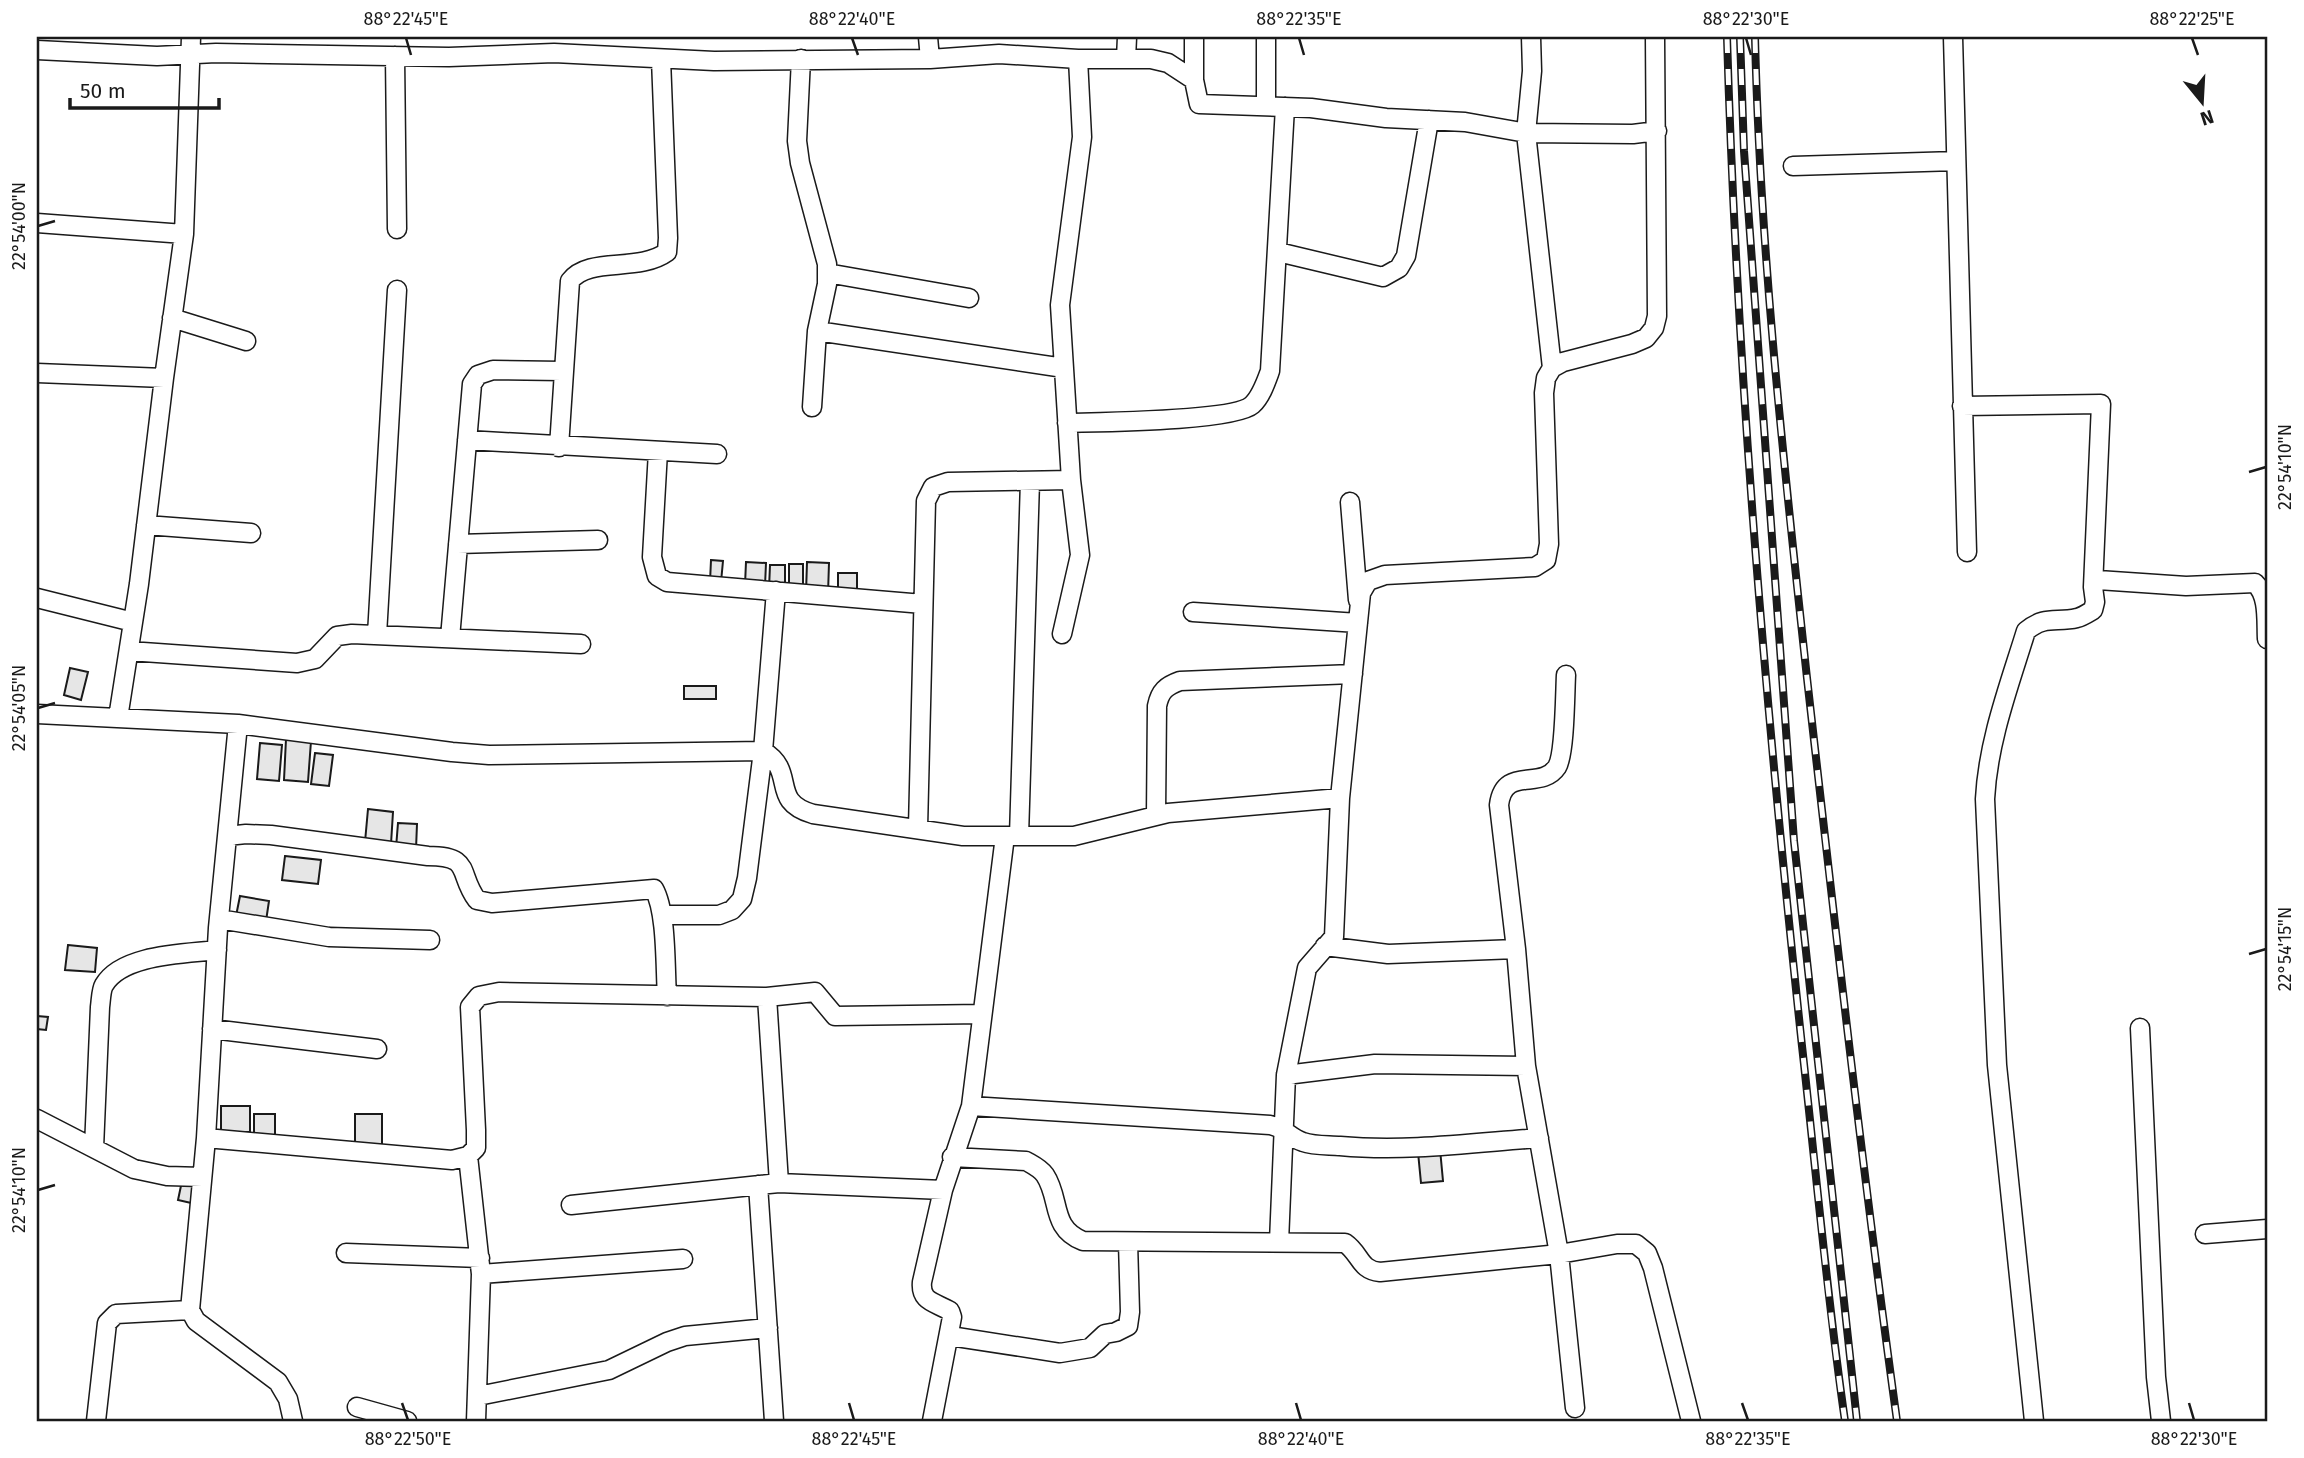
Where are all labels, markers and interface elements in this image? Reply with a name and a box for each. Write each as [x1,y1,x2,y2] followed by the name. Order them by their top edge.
[364,8,448,30] text: 88°22'45"E
[809,8,895,30] text: 88°22'40"E
[1256,8,1342,30] text: 88°22'35"E
[1703,8,1789,30] text: 88°22'30"E
[2149,8,2235,30] text: 88°22'25"E
[70,66,219,110] scale bar
[2168,66,2238,136] north arrow
[80,78,126,104] text: 50 m
[2198,105,2217,131] text: N
[8,182,30,270] text: 22°54'00"N
[2274,424,2296,510] text: 22°54'10"N
[8,665,30,751] text: 22°54'05"N
[2274,907,2296,991] text: 22°54'15"N
[8,1147,30,1233] text: 22°54'10"N
[365,1428,451,1450] text: 88°22'50"E
[812,1428,896,1450] text: 88°22'45"E
[1258,1428,1344,1450] text: 88°22'40"E
[1705,1428,1791,1450] text: 88°22'35"E
[2151,1428,2237,1450] text: 88°22'30"E

